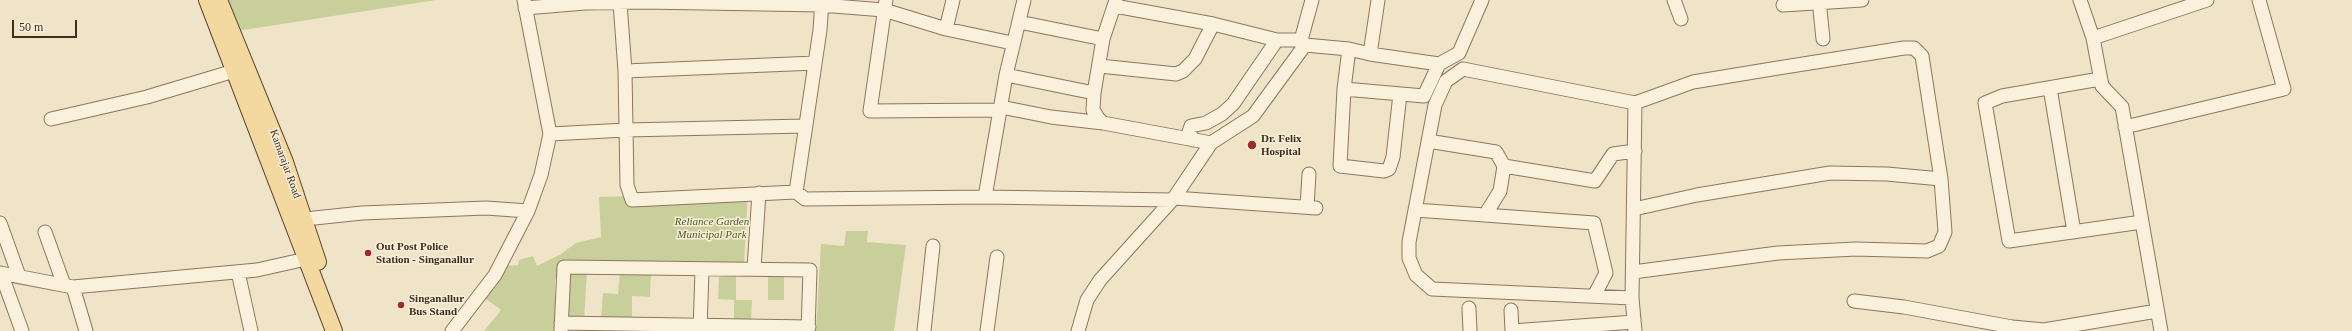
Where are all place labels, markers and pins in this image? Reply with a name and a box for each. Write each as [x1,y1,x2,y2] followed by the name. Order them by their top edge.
[1261,132,1302,158] place label: Dr. Felix Hospital
[1246,139,1258,151] marker: Dr. Felix Hospital
[376,240,474,266] place label: Out Post Police Station - Singanallur
[363,248,373,258] marker: Out Post Police Station - Singanallur
[409,292,464,318] place label: Singanallur Bus Stand
[396,300,406,310] marker: Singanallur Bus Stand

